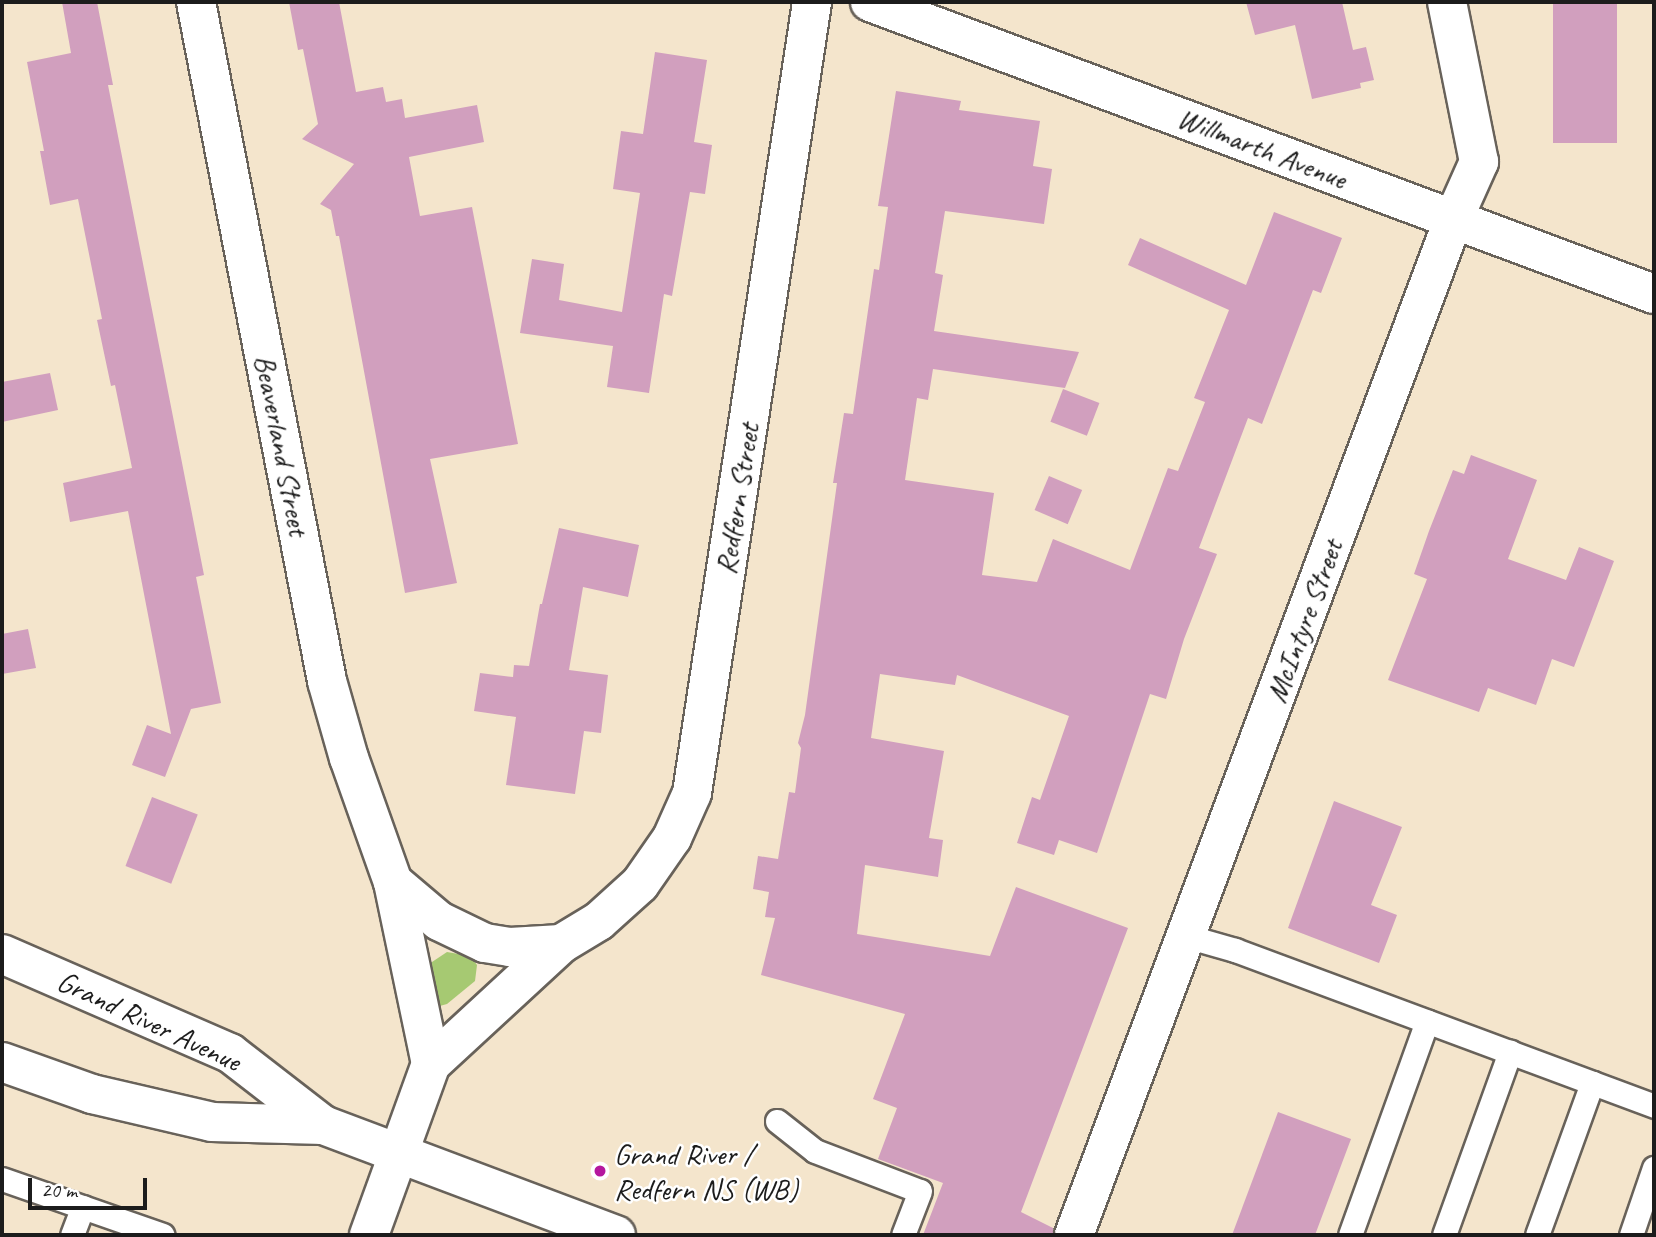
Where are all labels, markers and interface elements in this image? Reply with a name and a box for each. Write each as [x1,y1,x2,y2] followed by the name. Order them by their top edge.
[1173,99,1351,197] street label: Willmarth Avenue
[247,351,317,539] street label: Beaverland Street
[707,421,767,577] street label: Redfern Street
[1258,534,1350,708] street label: McIntyre Street
[51,963,247,1079] street label: Grand River Avenue
[614,1136,798,1206] place label: Grand River / Redfern NS (WB)
[592,1163,608,1179] marker: Grand River / Redfern NS (WB)
[32,1164,150,1208] scale bar
[41,1177,77,1203] text: 20 m

